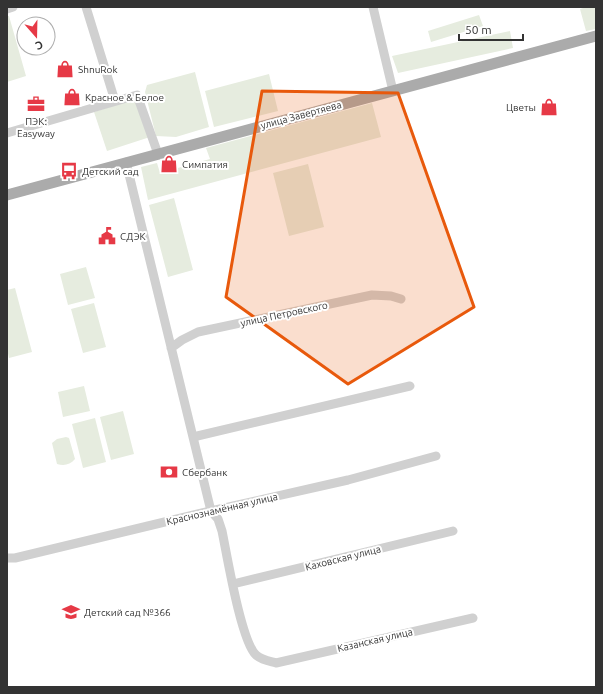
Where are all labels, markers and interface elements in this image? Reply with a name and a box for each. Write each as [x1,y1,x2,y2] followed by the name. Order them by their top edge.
[16,16,56,56] north arrow
[459,16,523,42] scale bar
[465,23,492,36] text: 50 m
[34,39,45,52] text: С
[55,59,75,79] shop icon: ShnuRok
[78,64,117,75] place label: ShnuRok
[62,87,82,107] shop icon: Красное & Белое
[85,92,164,103] place label: Красное & Белое
[26,94,46,114] office icon: ПЭК: Easyway
[539,97,559,117] shop icon: Цветы
[259,99,343,131] street label: улица Завертяева
[506,102,536,113] place label: Цветы
[17,116,55,139] place label: ПЭК: Easyway
[159,154,179,174] shop icon: Симпатия
[182,159,228,170] place label: Симпатия
[59,161,79,181] bus stop icon: Детский сад
[82,166,139,177] place label: Детский сад
[97,226,117,246] public building icon: СДЭК
[120,231,146,242] place label: СДЭК
[239,299,329,329] street label: улица Петровского
[159,462,179,482] bank icon: Сбербанк
[182,467,227,478] place label: Сбербанк
[165,491,279,527] street label: Краснознамённая улица
[304,543,382,573] street label: Каховская улица
[61,602,81,622] school or university icon: Детский сад №366
[84,607,171,618] place label: Детский сад №366
[336,626,414,654] street label: Казанская улица

